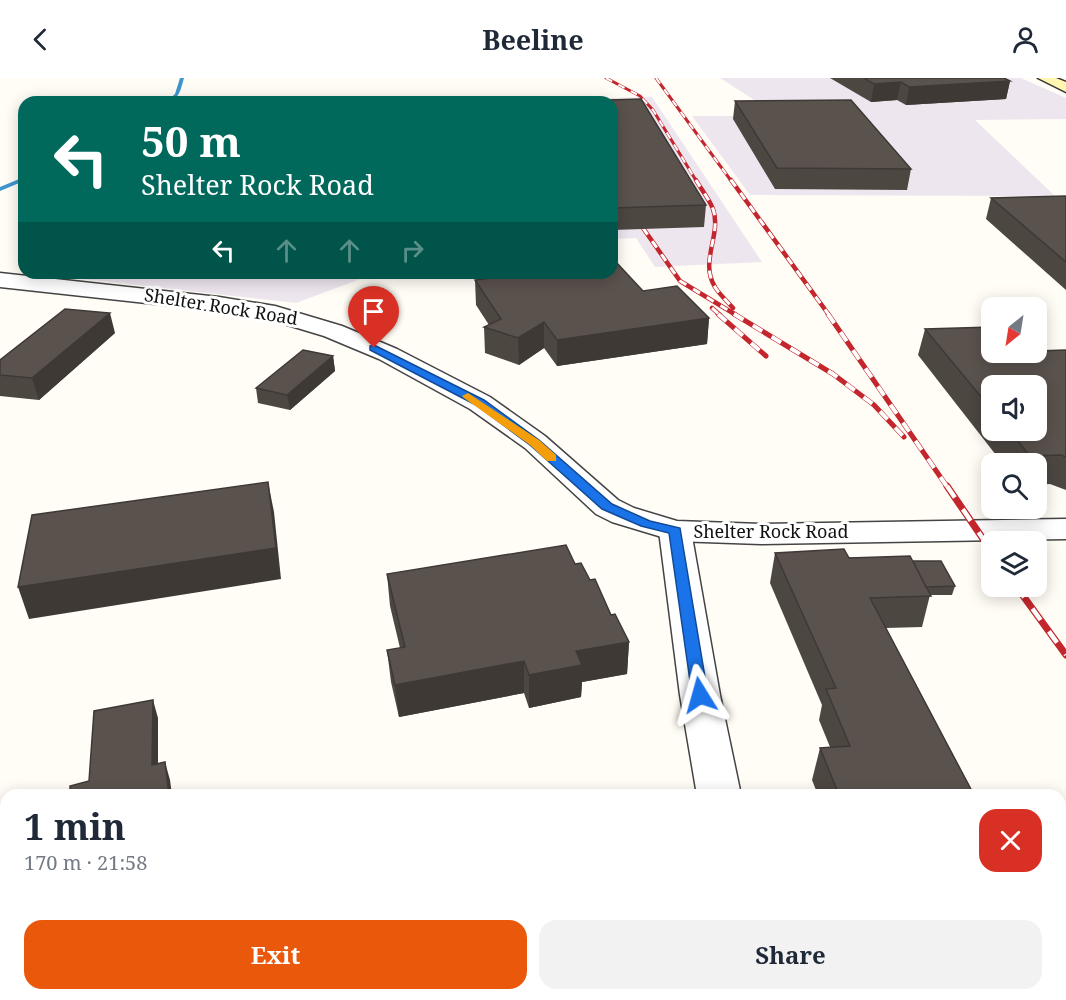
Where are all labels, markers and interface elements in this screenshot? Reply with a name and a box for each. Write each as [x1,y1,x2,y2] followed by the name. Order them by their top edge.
[482,21,584,58] text: Beeline
[24,23,57,56] icon: back
[1009,23,1042,56] icon: person
[141,112,241,169] text: 50 m
[42,120,120,198] icon: left
[141,166,374,203] text: Shelter Rock Road
[207,234,240,267] icon: left
[270,234,303,267] icon: ahead
[333,234,366,267] icon: ahead
[396,234,429,267] icon: right
[143,282,300,330] street label: Shelter Rock Road
[348,286,399,348] pin
[357,295,390,328] icon: arrive
[981,297,1047,363] north arrow
[981,297,1047,597] map controls
[981,375,1047,441] button: sound
[981,453,1047,519] button: search
[693,519,849,543] street label: Shelter Rock Road
[981,531,1047,597] button: layers
[668,663,732,727] position arrow
[24,802,126,851] text: 1 min
[979,809,1042,872] button: close
[24,849,147,876] text: 170 m · 21:58
[24,920,527,989] button: Exit
[539,920,1042,989] button: Share

